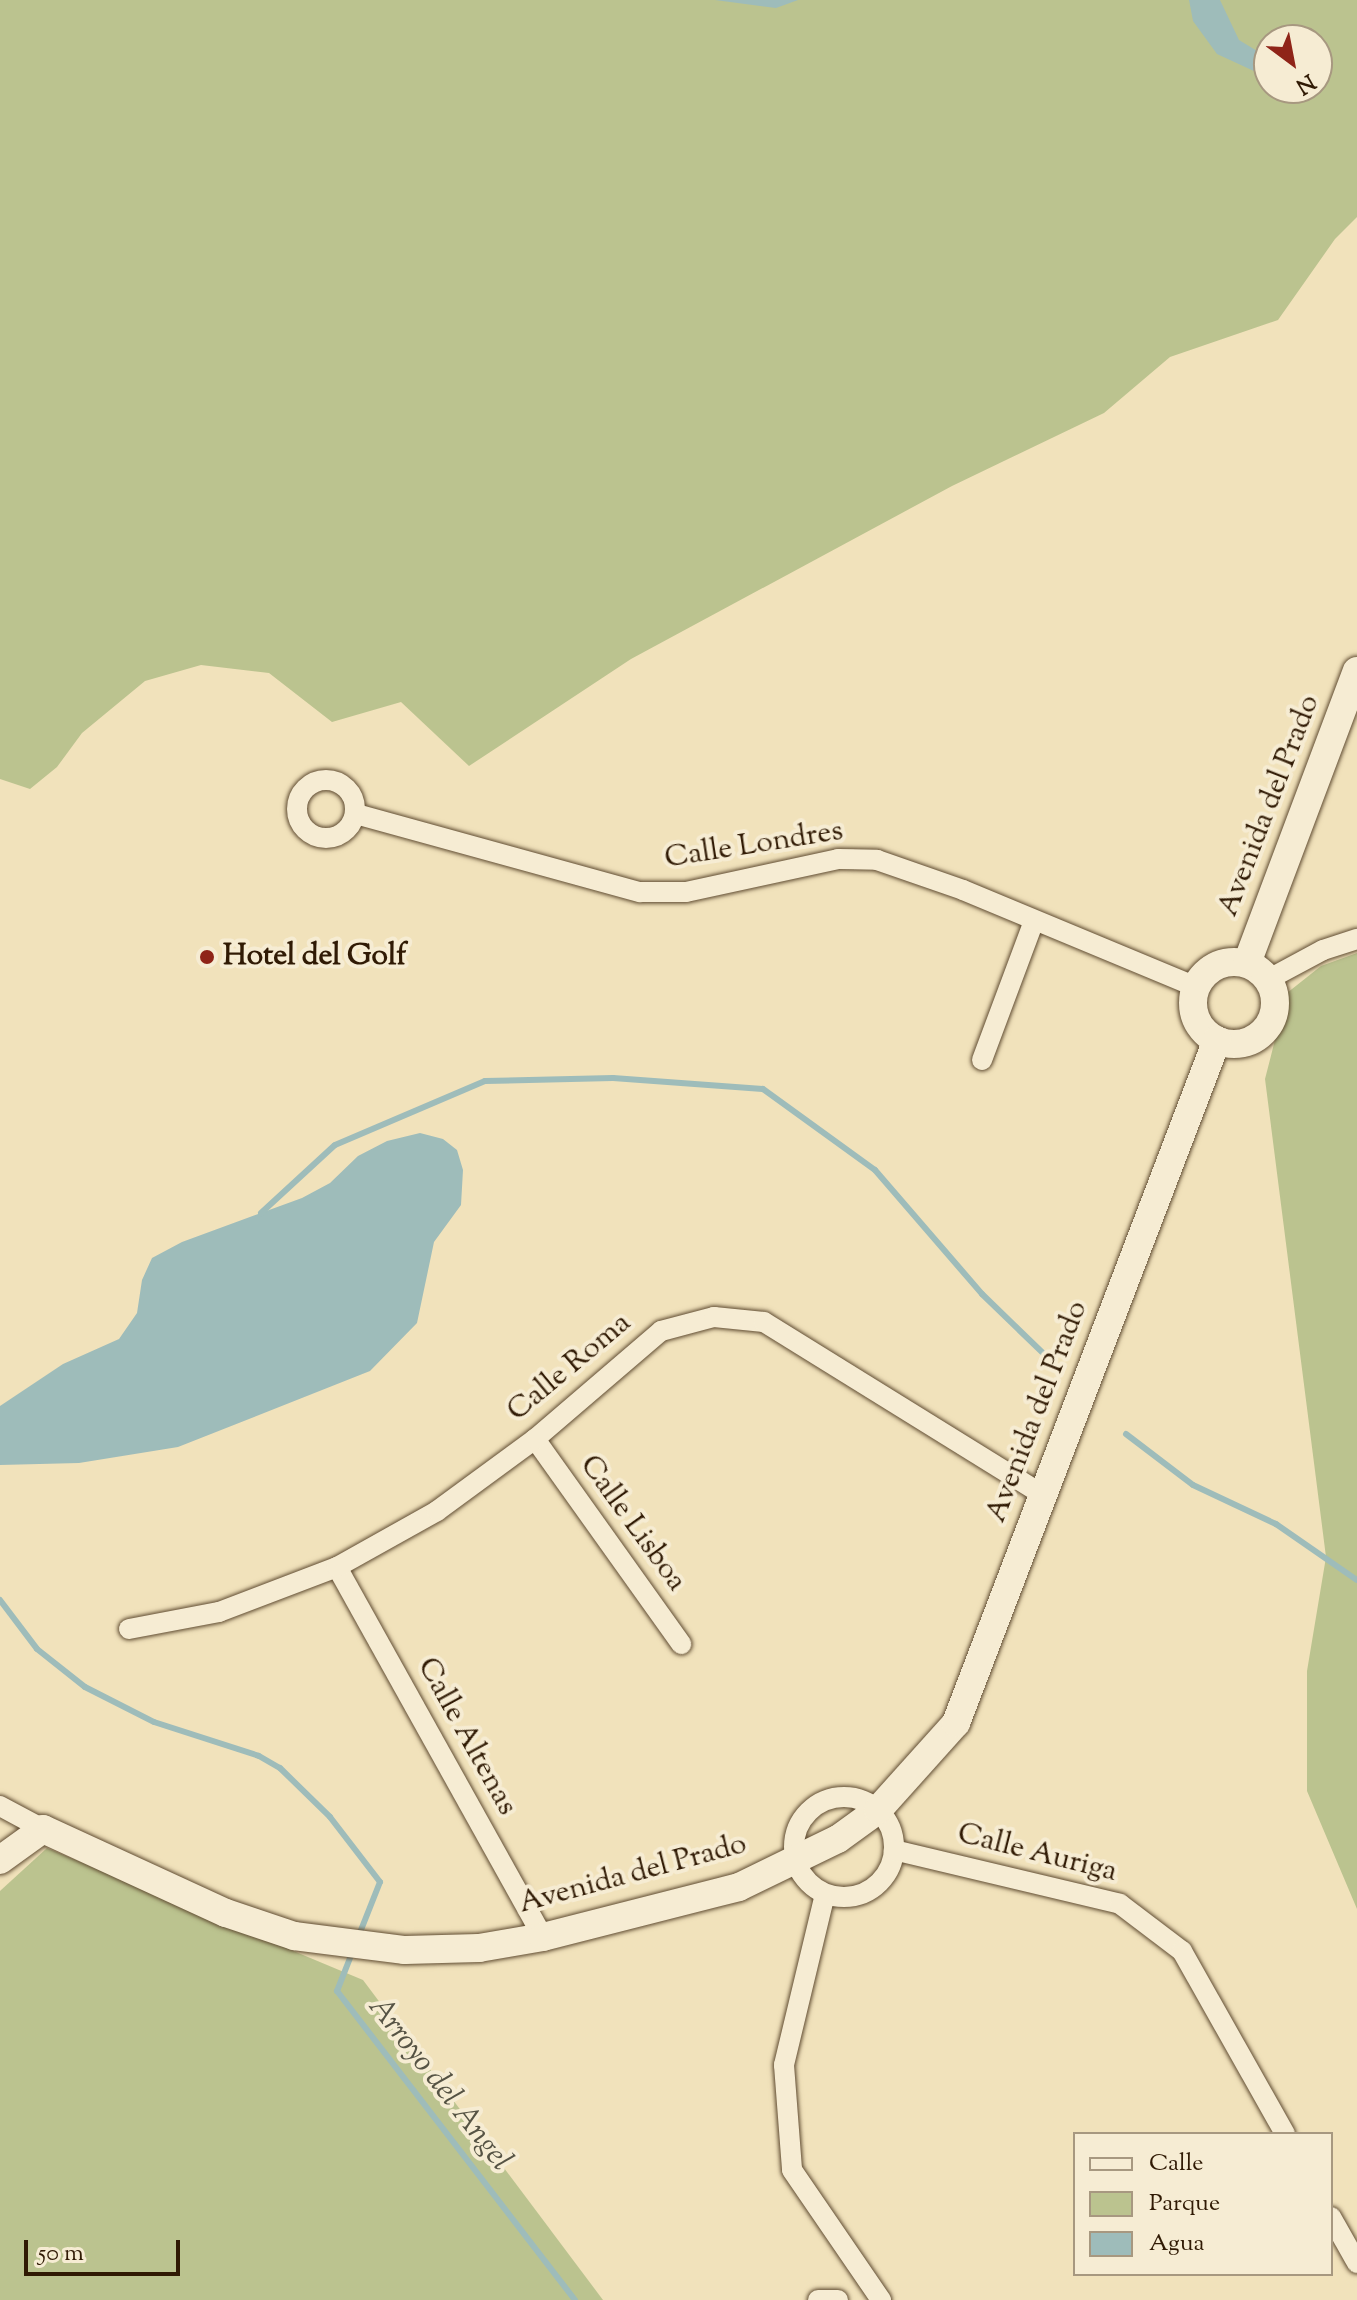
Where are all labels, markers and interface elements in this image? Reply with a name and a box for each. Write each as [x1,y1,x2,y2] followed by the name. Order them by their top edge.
[1253,24,1333,104] north arrow
[1289,64,1321,101] text: N
[1211,690,1329,922] street label: Avenida del Prado
[662,814,846,878] street label: Calle Londres
[223,939,407,975] place label: Hotel del Golf
[198,948,216,966] marker: Hotel del Golf
[979,1296,1097,1528] street label: Avenida del Prado
[501,1306,639,1430] street label: Calle Roma
[571,1449,693,1599] street label: Calle Lisboa
[408,1652,524,1822] street label: Calle Altenas
[954,1817,1120,1891] street label: Calle Auriga
[515,1827,751,1923] street label: Avenida del Prado
[359,1989,519,2179] water label: Arroyo del Angel
[1073,2132,1333,2276] legend
[1149,2147,1203,2181] text: Calle
[1149,2187,1220,2221] text: Parque
[28,2224,184,2274] scale bar
[1149,2227,1205,2261] text: Agua
[38,2237,84,2271] text: 50 m

